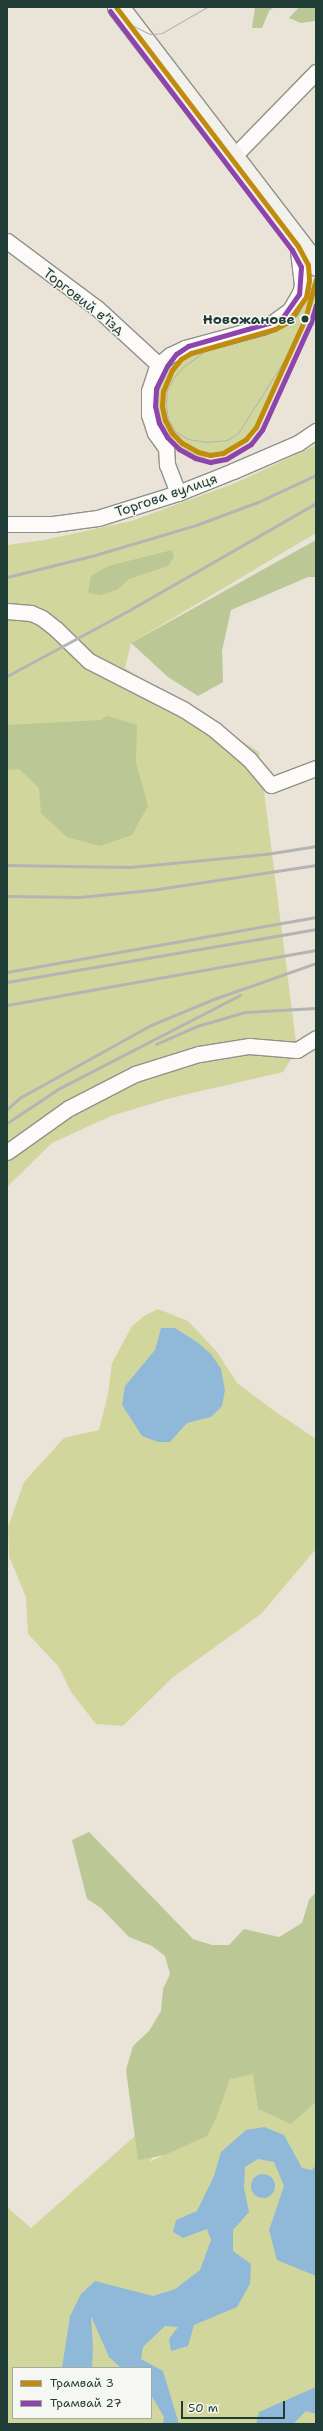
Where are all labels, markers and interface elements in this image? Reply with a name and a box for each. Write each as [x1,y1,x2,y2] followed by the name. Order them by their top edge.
[40,264,128,338] street label: Торговий в’їзд
[203,311,295,327] place label: Новожанове
[298,312,312,326] marker: Новожанове
[113,470,219,520] street label: Торгова вулиця
[12,2367,152,2419] legend
[50,2375,114,2391] text: Трамвай 3
[183,2393,287,2419] scale bar
[50,2395,122,2411] text: Трамвай 27
[188,2400,218,2416] text: 50 m

